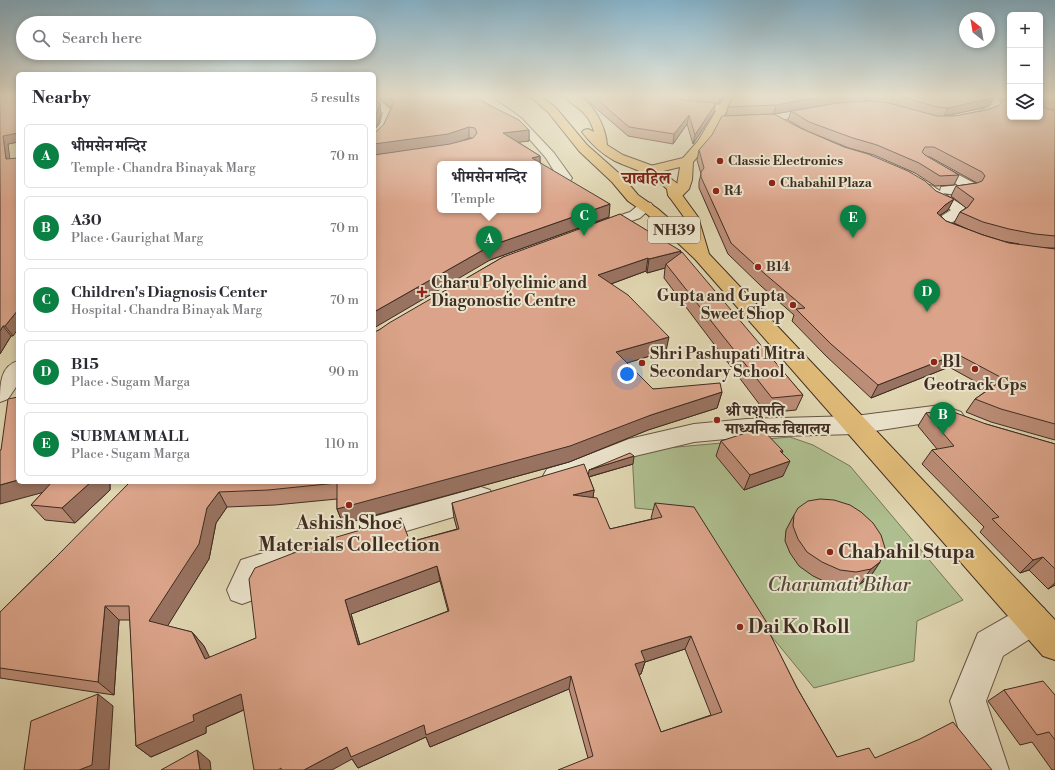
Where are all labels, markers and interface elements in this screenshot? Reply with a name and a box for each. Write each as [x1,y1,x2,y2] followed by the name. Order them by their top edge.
[959,12,995,48] north arrow
[1007,12,1043,120] map controls
[1007,12,1043,48] button: +
[16,16,376,60] search box
[30,27,52,49] icon: search
[62,29,142,48] text: Search here
[1007,48,1043,84] button: −
[1007,84,1043,120] button: layers
[32,87,91,109] text: Nearby
[311,90,360,106] text: 5 results
[71,137,146,156] text: भीमसेन मन्दिर
[41,148,51,164] text: A
[330,148,359,164] text: 70 m
[728,153,843,169] place label: Classic Electronics
[715,156,725,166] marker: Classic Electronics
[71,160,256,176] text: Temple · Chandra Binayak Marg
[437,161,541,213] popup
[451,168,527,187] text: भीमसेन मन्दिर
[619,168,672,190] district label: चाबहिल
[780,175,873,191] place label: Chabahil Plaza
[767,178,777,188] marker: Chabahil Plaza
[724,183,743,199] place label: R4
[711,186,721,196] marker: R4
[451,191,495,207] text: Temple
[571,203,597,236] pin: C
[840,205,866,238] pin: E
[71,211,102,230] text: A30
[648,217,700,243] road number: NH39
[41,220,51,236] text: B
[330,220,359,236] text: 70 m
[476,226,502,259] pin: A
[71,230,203,246] text: Place · Gaurighat Marg
[766,259,790,275] place label: B14
[753,262,763,272] marker: B14
[431,273,587,311] place label: Charu Polyclinic and Diagonostic Centre
[914,279,940,312] pin: D
[71,283,268,302] text: Children's Diagnosis Center
[416,286,428,298] marker: Charu Polyclinic and Diagonostic Centre
[657,286,785,324] place label: Gupta and Gupta Sweet Shop
[41,292,51,308] text: C
[330,292,359,308] text: 70 m
[788,300,798,310] marker: Gupta and Gupta Sweet Shop
[71,302,262,318] text: Hospital · Chandra Binayak Marg
[650,344,805,382] place label: Shri Pashupati Mitra Secondary School
[942,352,962,372] place label: B1
[71,355,99,374] text: B15
[929,357,939,367] marker: B1
[637,358,647,368] marker: Shri Pashupati Mitra Secondary School
[41,364,51,380] text: D
[328,364,359,380] text: 90 m
[617,364,637,384] your location
[970,364,980,374] marker: Geotrack Gps
[71,374,190,390] text: Place · Sugam Marga
[923,375,1027,395] place label: Geotrack Gps
[723,401,832,439] place label: श्री पशुपति माध्यमिक विद्यालय
[930,402,956,435] pin: B
[712,415,722,425] marker: श्री पशुपति माध्यमिक विद्यालय
[71,427,188,446] text: SUBMAM MALL
[41,436,51,452] text: E
[325,436,359,452] text: 110 m
[71,446,190,462] text: Place · Sugam Marga
[344,500,354,510] marker: Ashish Shoe Materials Collection
[258,511,440,557] place label: Ashish Shoe Materials Collection
[838,540,975,564] place label: Chabahil Stupa
[825,547,835,557] marker: Chabahil Stupa
[767,573,911,597] park label: Charumati Bihar
[748,615,849,639] place label: Dai Ko Roll
[735,622,745,632] marker: Dai Ko Roll

